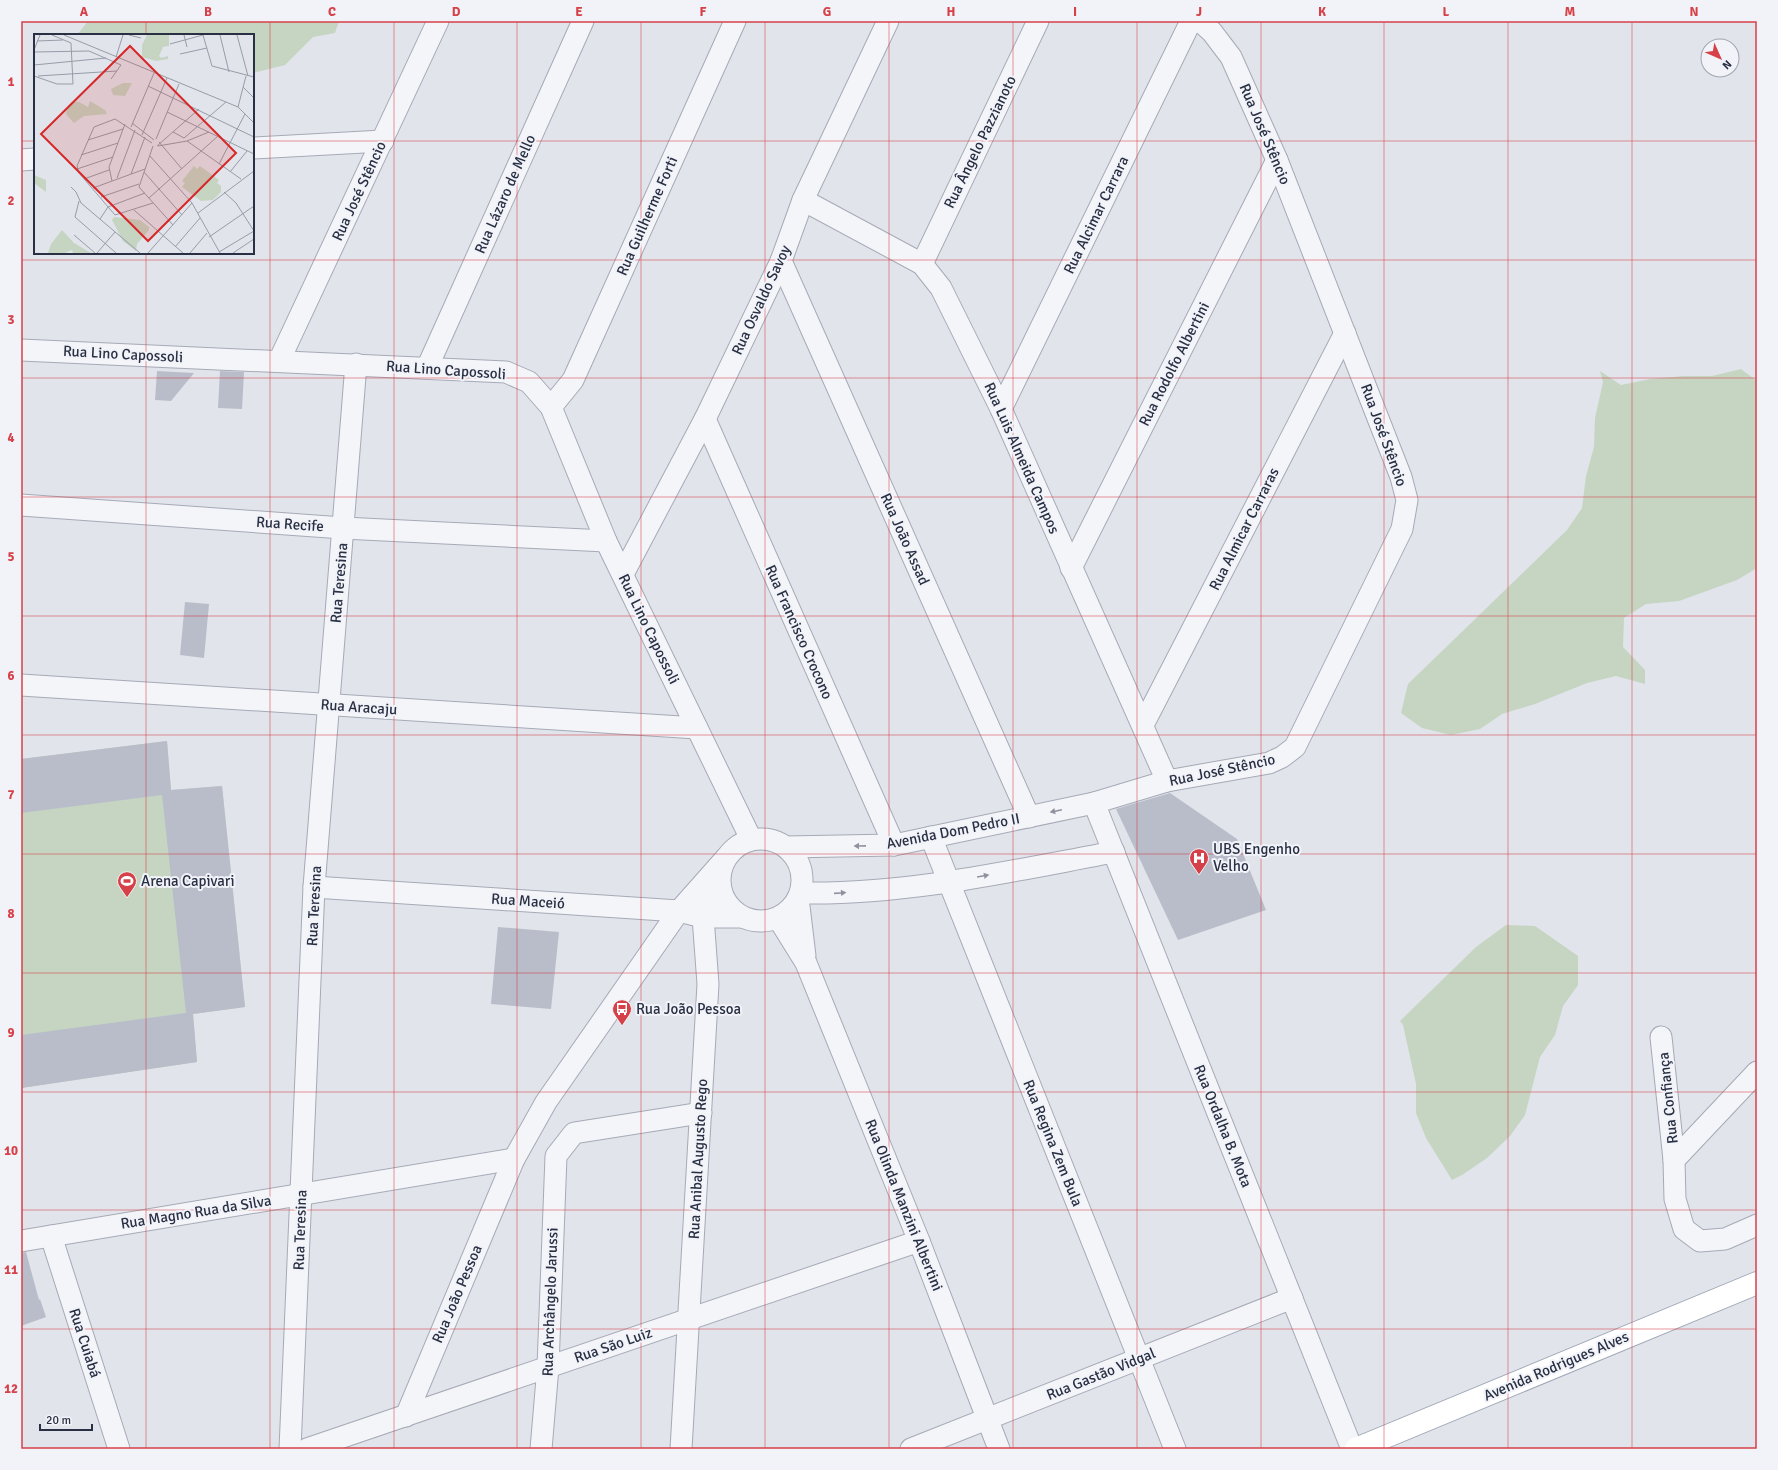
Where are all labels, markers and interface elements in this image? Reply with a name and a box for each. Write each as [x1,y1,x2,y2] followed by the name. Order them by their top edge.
[80,4,89,20] text: A
[204,4,212,20] text: B
[328,4,336,20] text: C
[452,4,461,20] text: D
[575,4,583,20] text: E
[700,4,707,20] text: F
[823,4,831,20] text: G
[947,4,955,20] text: H
[1073,4,1077,20] text: I
[1196,4,1202,20] text: J
[1318,4,1326,20] text: K
[1443,4,1450,20] text: L
[1565,4,1576,20] text: M
[1689,4,1699,20] text: N
[34,34,254,254] inset map
[1700,38,1740,78] north arrow
[1719,57,1734,72] text: N
[940,72,1020,211] street label: Rua Ângelo Pazzianoto
[7,74,15,90] text: 1
[1236,81,1294,187] street label: Rua José Stêncio
[471,132,539,256] street label: Rua Lázaro de Mello
[328,138,390,244] street label: Rua José Stêncio
[1060,153,1132,277] street label: Rua Alcimar Carrara
[613,154,681,278] street label: Rua Guilherme Forti
[7,193,15,209] text: 2
[728,242,794,358] street label: Rua Osvaldo Savoy
[1135,299,1213,429] street label: Rua Rodolfo Albertini
[7,312,15,328] text: 3
[62,342,184,366] street label: Rua Lino Capossoli
[385,357,507,383] street label: Rua Lino Capossoli
[980,379,1064,537] street label: Rua Luis Almeida Campos
[1357,381,1411,489] street label: Rua José Stêncio
[7,430,15,446] text: 4
[1205,464,1283,593] street label: Rua Almicar Carraras
[877,490,933,588] street label: Rua João Assad
[256,513,324,535] street label: Rua Recife
[327,542,351,624] street label: Rua Teresina
[7,549,15,565] text: 5
[761,562,837,702] street label: Rua Francisco Crocono
[615,571,683,687] street label: Rua Lino Capossoli
[7,668,15,684] text: 6
[320,695,398,719] street label: Rua Aracaju
[1167,750,1277,790] street label: Rua José Stêncio
[7,787,15,803] text: 7
[1050,808,1062,814] one-way arrow
[885,809,1021,853] street label: Avenida Dom Pedro II
[1213,840,1300,875] place label: UBS Engenho Velho
[853,843,866,849] one-way arrow
[1188,847,1210,875] hospital icon: UBS Engenho Velho
[303,865,325,947] street label: Rua Teresina
[116,870,138,898] sports icon: Arena Capivari
[141,872,235,890] place label: Arena Capivari
[976,873,989,879] one-way arrow
[491,889,566,913] street label: Rua Maceió
[834,889,846,896] one-way arrow
[7,906,15,922] text: 8
[611,998,633,1026] bus stop icon: Rua João Pessoa
[636,1000,741,1018] place label: Rua João Pessoa
[7,1025,15,1041] text: 9
[1654,1051,1682,1145] street label: Rua Confiança
[1190,1062,1256,1190] street label: Rua Ordalha B. Mota
[1019,1077,1087,1209] street label: Rua Regina Zem Bula
[685,1078,711,1240] street label: Rua Anibal Augusto Rego
[861,1116,947,1294] street label: Rua Olinda Manzini Albertini
[4,1143,18,1159] text: 10
[290,1189,310,1271] street label: Rua Teresina
[119,1191,273,1233] street label: Rua Magno Rua da Silva
[538,1227,562,1377] street label: Rua Archângelo Jarussi
[428,1242,486,1346] street label: Rua João Pessoa
[4,1262,18,1278] text: 11
[65,1306,105,1380] street label: Rua Cuiabá
[572,1323,655,1367] street label: Rua São Luiz
[1481,1327,1632,1405] street label: Avenida Rodrigues Alves
[1044,1344,1158,1404] street label: Rua Gastão Vidgal
[4,1381,18,1397] text: 12
[40,1406,92,1432] scale bar
[46,1413,71,1428] text: 20 m

